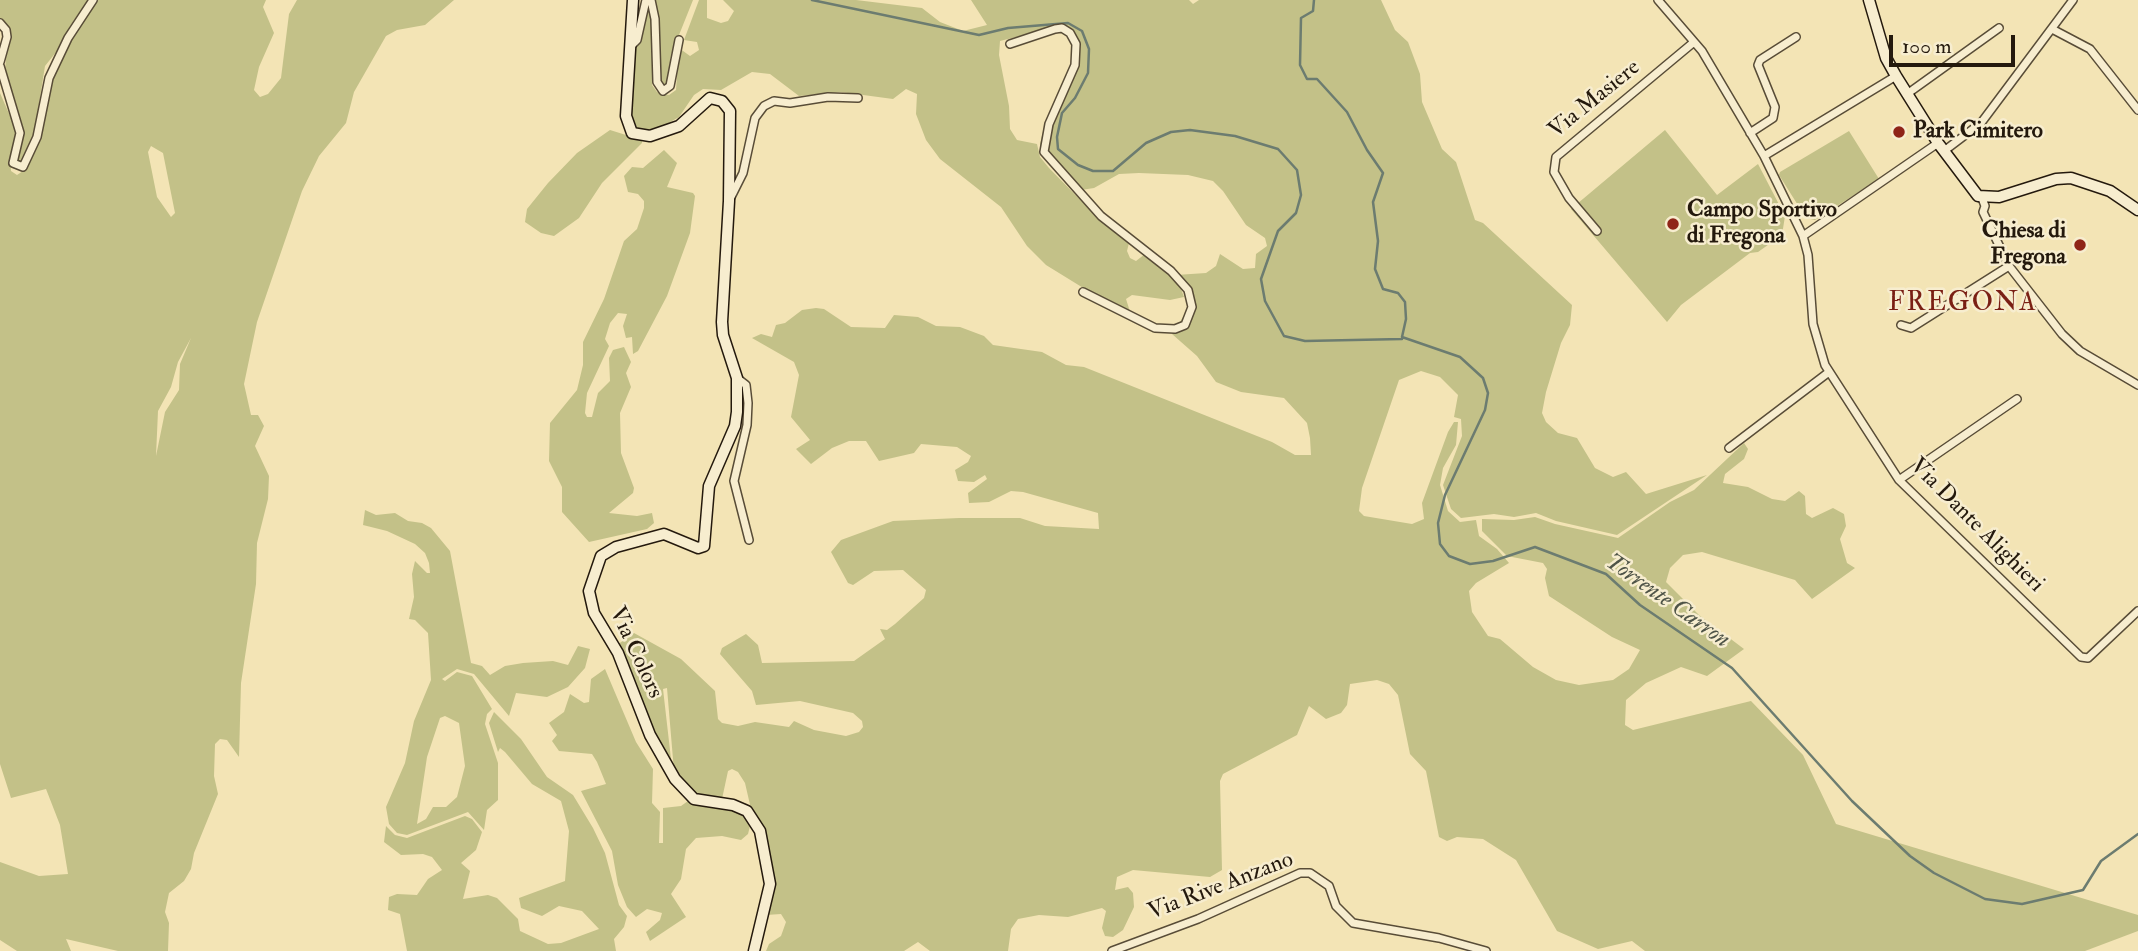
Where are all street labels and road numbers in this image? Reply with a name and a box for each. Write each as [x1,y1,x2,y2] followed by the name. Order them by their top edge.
[1544,55,1646,145] street label: Via Masiere
[1903,453,2049,599] street label: Via Dante Alighieri
[602,603,668,703] street label: Via Colors
[1145,847,1297,927] street label: Via Rive Anzano

